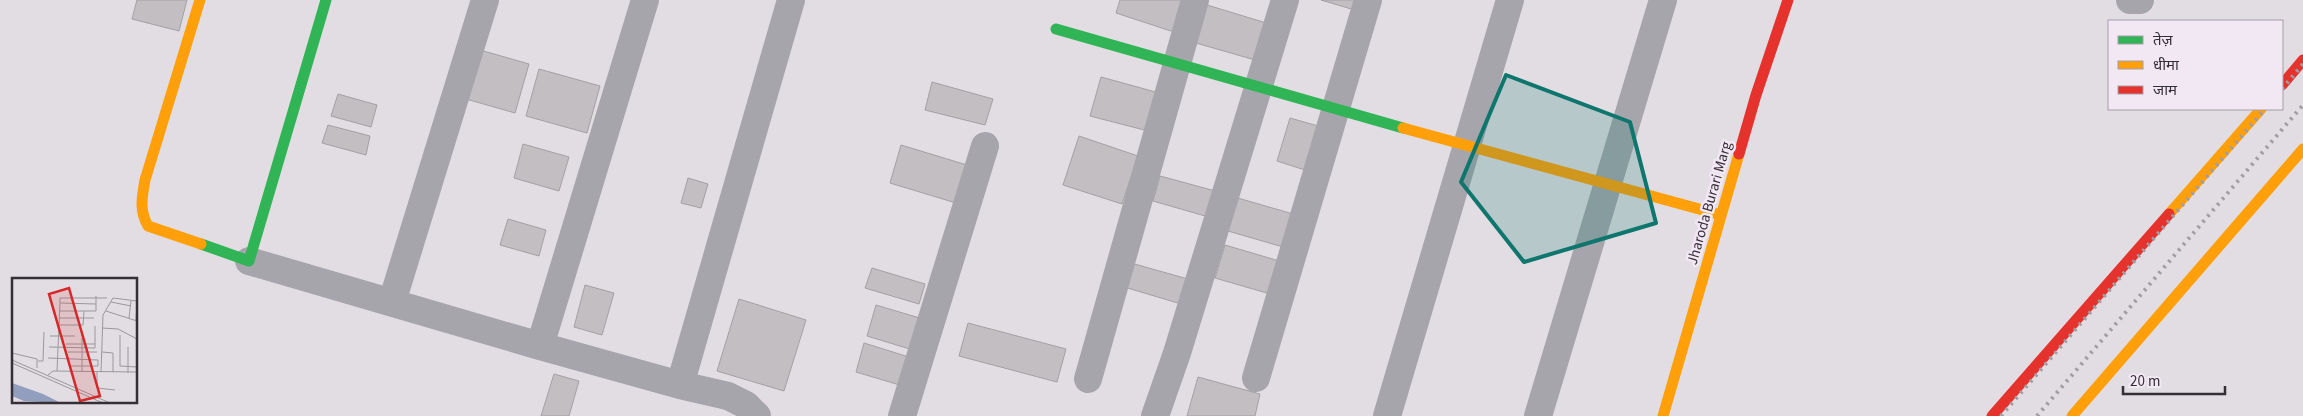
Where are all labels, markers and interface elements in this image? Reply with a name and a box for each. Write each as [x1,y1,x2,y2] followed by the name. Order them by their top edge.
[2108,20,2283,110] legend
[2153,30,2174,51] text: तेज़
[2153,55,2180,76] text: धीमा
[2153,80,2178,101] text: जाम
[1682,139,1737,267] street label: Jharoda Burari Marg
[12,278,138,404] inset map
[2123,364,2226,396] scale bar
[2130,371,2160,392] text: 20 m

